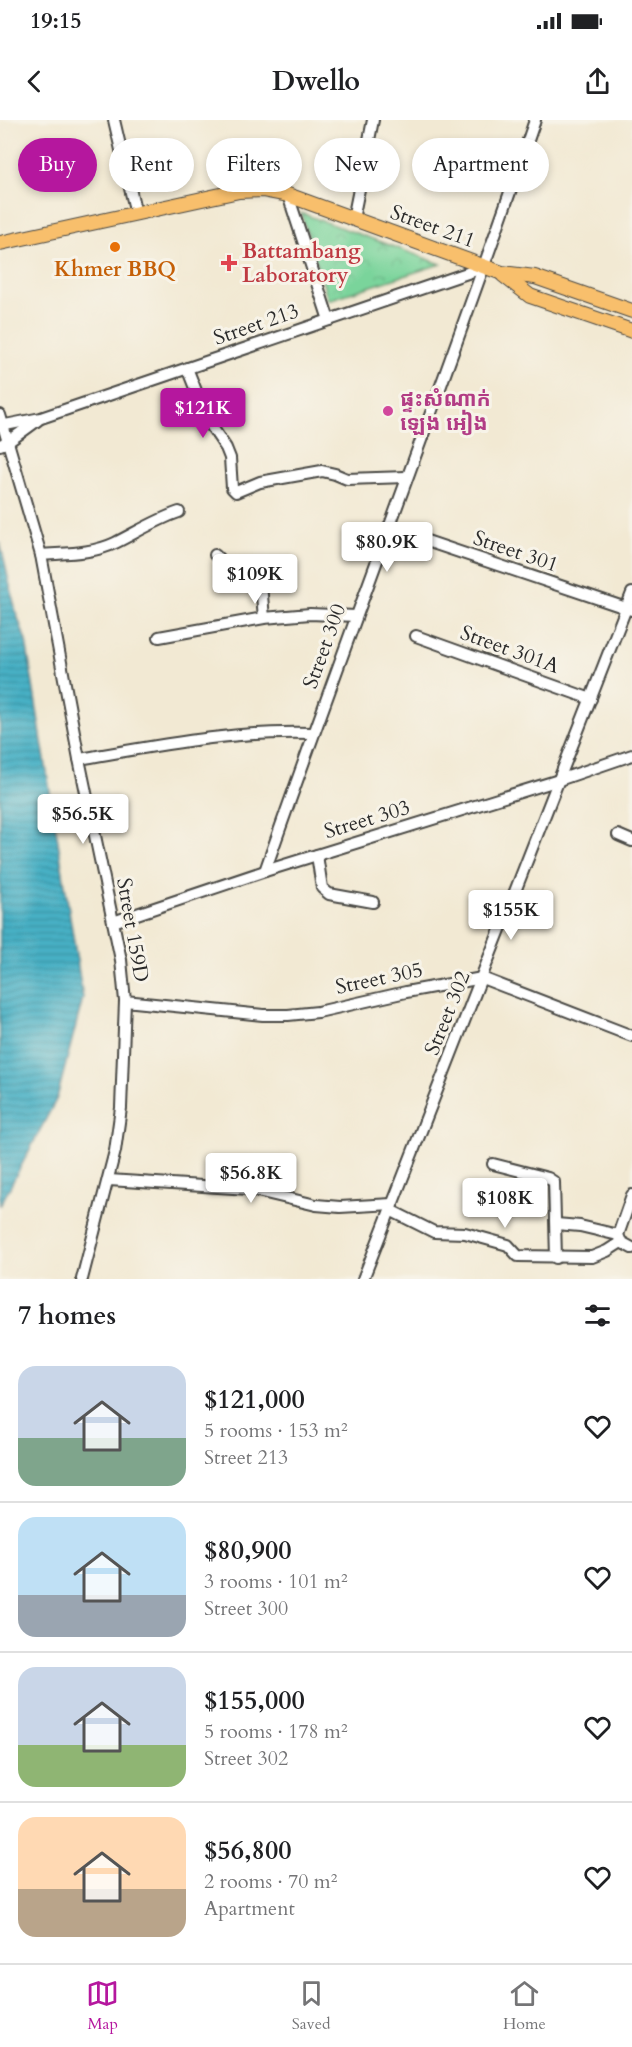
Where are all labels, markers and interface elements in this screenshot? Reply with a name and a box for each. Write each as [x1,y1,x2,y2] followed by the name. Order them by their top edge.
[30,6,81,36] text: 19:15
[272,63,360,100] text: Dwello
[18,65,51,98] icon: back
[581,65,614,98] icon: share
[18,138,97,192] chip: Buy
[109,138,194,192] chip: Rent
[206,138,302,192] chip: Filters
[314,138,400,192] chip: New
[412,138,549,192] chip: Apartment
[386,198,479,255] street label: Street 211
[242,237,361,290] place label: Battambang Laboratory
[108,240,122,254] marker: Khmer BBQ
[220,254,238,272] marker: Battambang Laboratory
[54,255,176,284] place label: Khmer BBQ
[210,296,303,353] street label: Street 213
[400,385,491,438] place label: ផ្ទះសំណាក់ ឡេង អៀង
[161,388,245,439] pin: $121K
[174,394,232,421] text: $121K
[381,404,395,418] marker: ផ្ទះសំណាក់ ឡេង អៀង
[338,522,436,573] pin: $80.9K
[469,523,562,580] street label: Street 301
[356,528,418,555] text: $80.9K
[213,554,297,605] pin: $109K
[226,560,284,587] text: $109K
[296,600,353,693] street label: Street 300
[456,618,563,681] street label: Street 301A
[321,793,414,846] street label: Street 303
[34,794,132,845] pin: $56.5K
[52,800,114,827] text: $56.5K
[109,876,156,985] street label: Street 159D
[469,890,553,941] pin: $155K
[482,896,540,923] text: $155K
[333,955,425,1002] street label: Street 305
[417,967,478,1060] street label: Street 302
[202,1153,300,1204] pin: $56.8K
[220,1159,282,1186] text: $56.8K
[463,1178,547,1229] pin: $108K
[476,1184,534,1211] text: $108K
[18,1298,116,1333] text: 7 homes
[581,1299,614,1332] icon: filters
[204,1382,305,1417] text: $121,000
[66,1390,138,1462] icon: home
[581,1410,614,1443] icon: heart
[204,1417,348,1444] text: 5 rooms · 153 m²
[204,1444,288,1471] text: Street 213
[204,1533,292,1568] text: $80,900
[66,1541,138,1613] icon: home
[581,1561,614,1594] icon: heart
[204,1568,348,1595] text: 3 rooms · 101 m²
[204,1595,288,1622] text: Street 300
[204,1683,305,1718] text: $155,000
[66,1691,138,1763] icon: home
[581,1711,614,1744] icon: heart
[204,1718,348,1745] text: 5 rooms · 178 m²
[204,1745,288,1772] text: Street 302
[204,1833,292,1868] text: $56,800
[66,1841,138,1913] icon: home
[581,1861,614,1894] icon: heart
[204,1868,337,1895] text: 2 rooms · 70 m²
[204,1895,295,1922] text: Apartment
[86,1977,119,2035] tab: Map
[292,1977,330,2035] tab: Saved
[503,1977,546,2035] tab: Home

